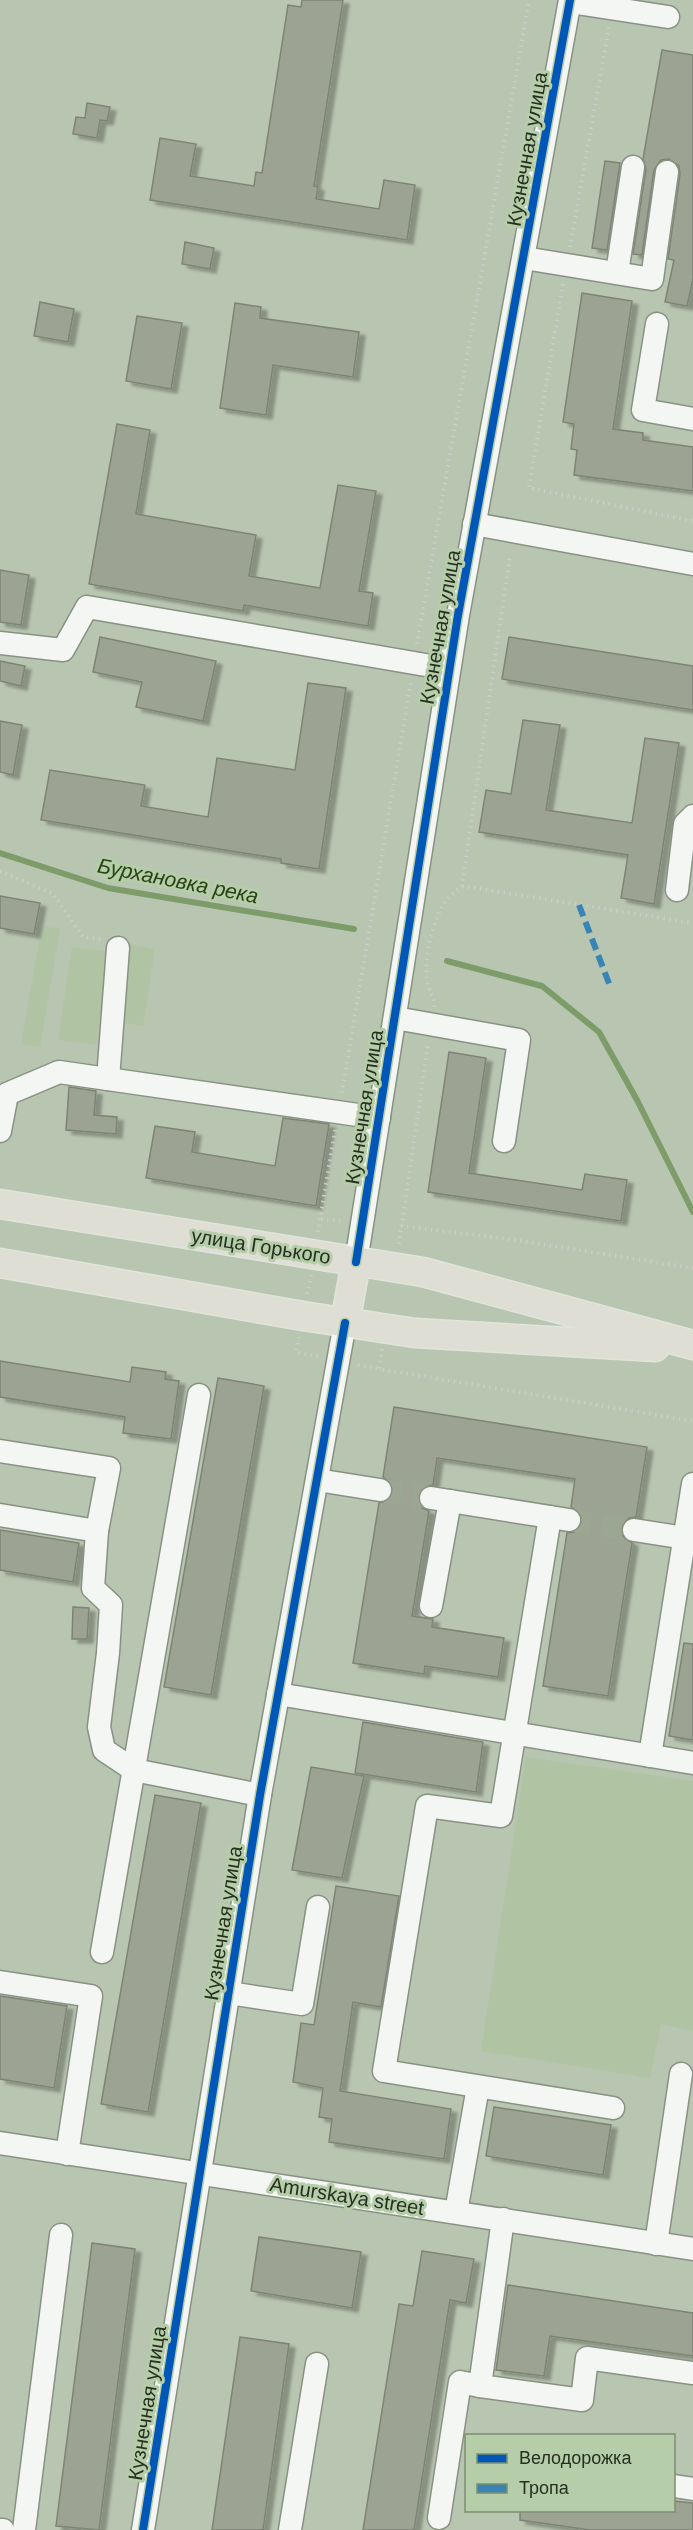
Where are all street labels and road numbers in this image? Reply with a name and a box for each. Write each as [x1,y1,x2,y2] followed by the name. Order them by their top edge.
[503,69,552,228] street label: Кузнечная улица
[416,547,465,706] street label: Кузнечная улица
[341,1027,387,1186] street label: Кузнечная улица
[190,1224,332,1268] street label: улица Горького
[200,1843,246,2002] street label: Кузнечная улица
[268,2173,426,2219] street label: Amurskaya street
[124,2323,170,2482] street label: Кузнечная улица

